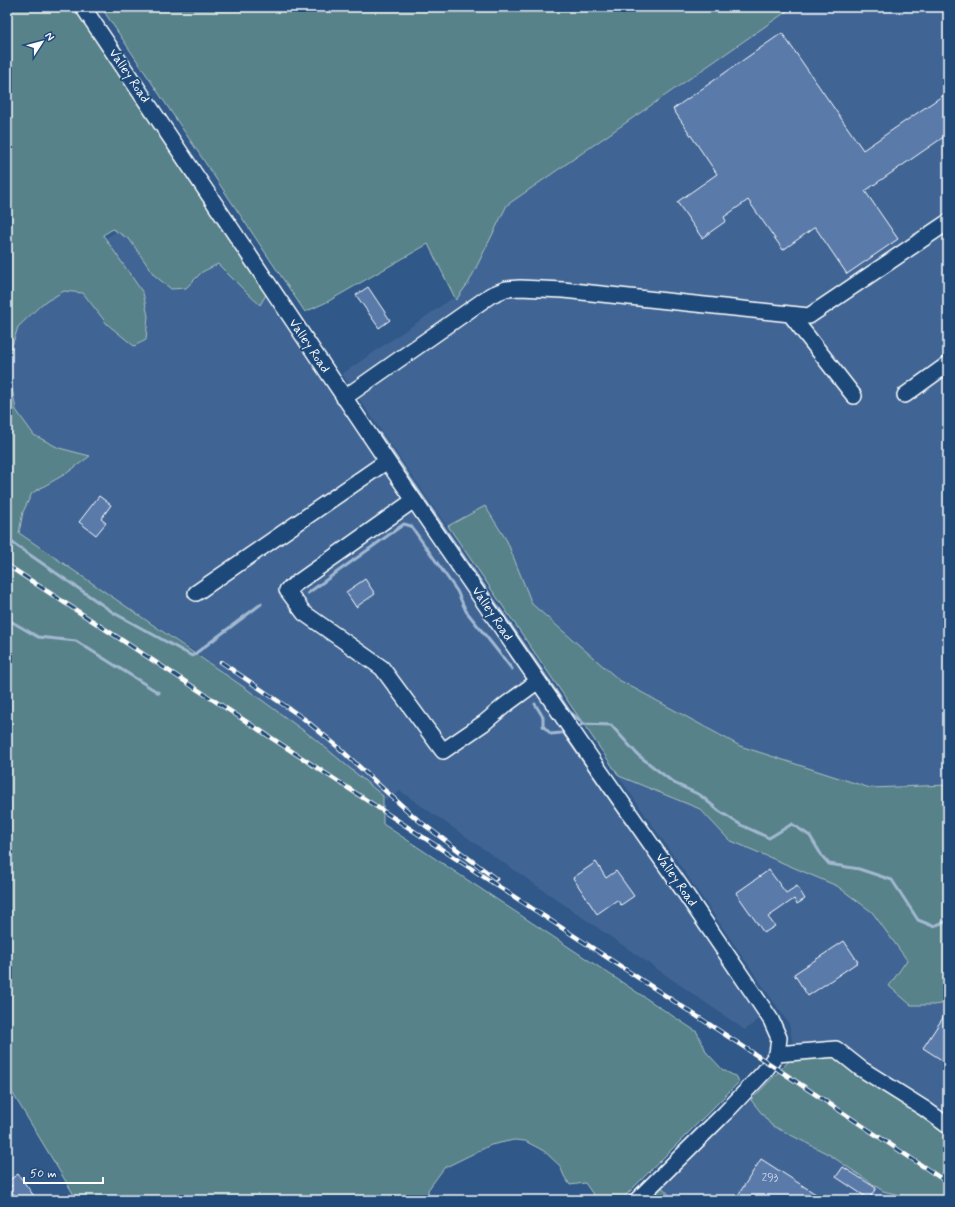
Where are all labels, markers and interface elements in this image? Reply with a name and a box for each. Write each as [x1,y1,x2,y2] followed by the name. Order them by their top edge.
[22,22,62,62] north arrow
[41,30,57,44] text: N
[105,46,153,106] street label: Valley Road
[285,316,333,376] street label: Valley Road
[468,584,516,644] street label: Valley Road
[651,850,701,910] street label: Valley Road
[24,1159,103,1185] scale bar
[30,1166,57,1182] text: 50 m
[762,1171,779,1185] house number: 293

